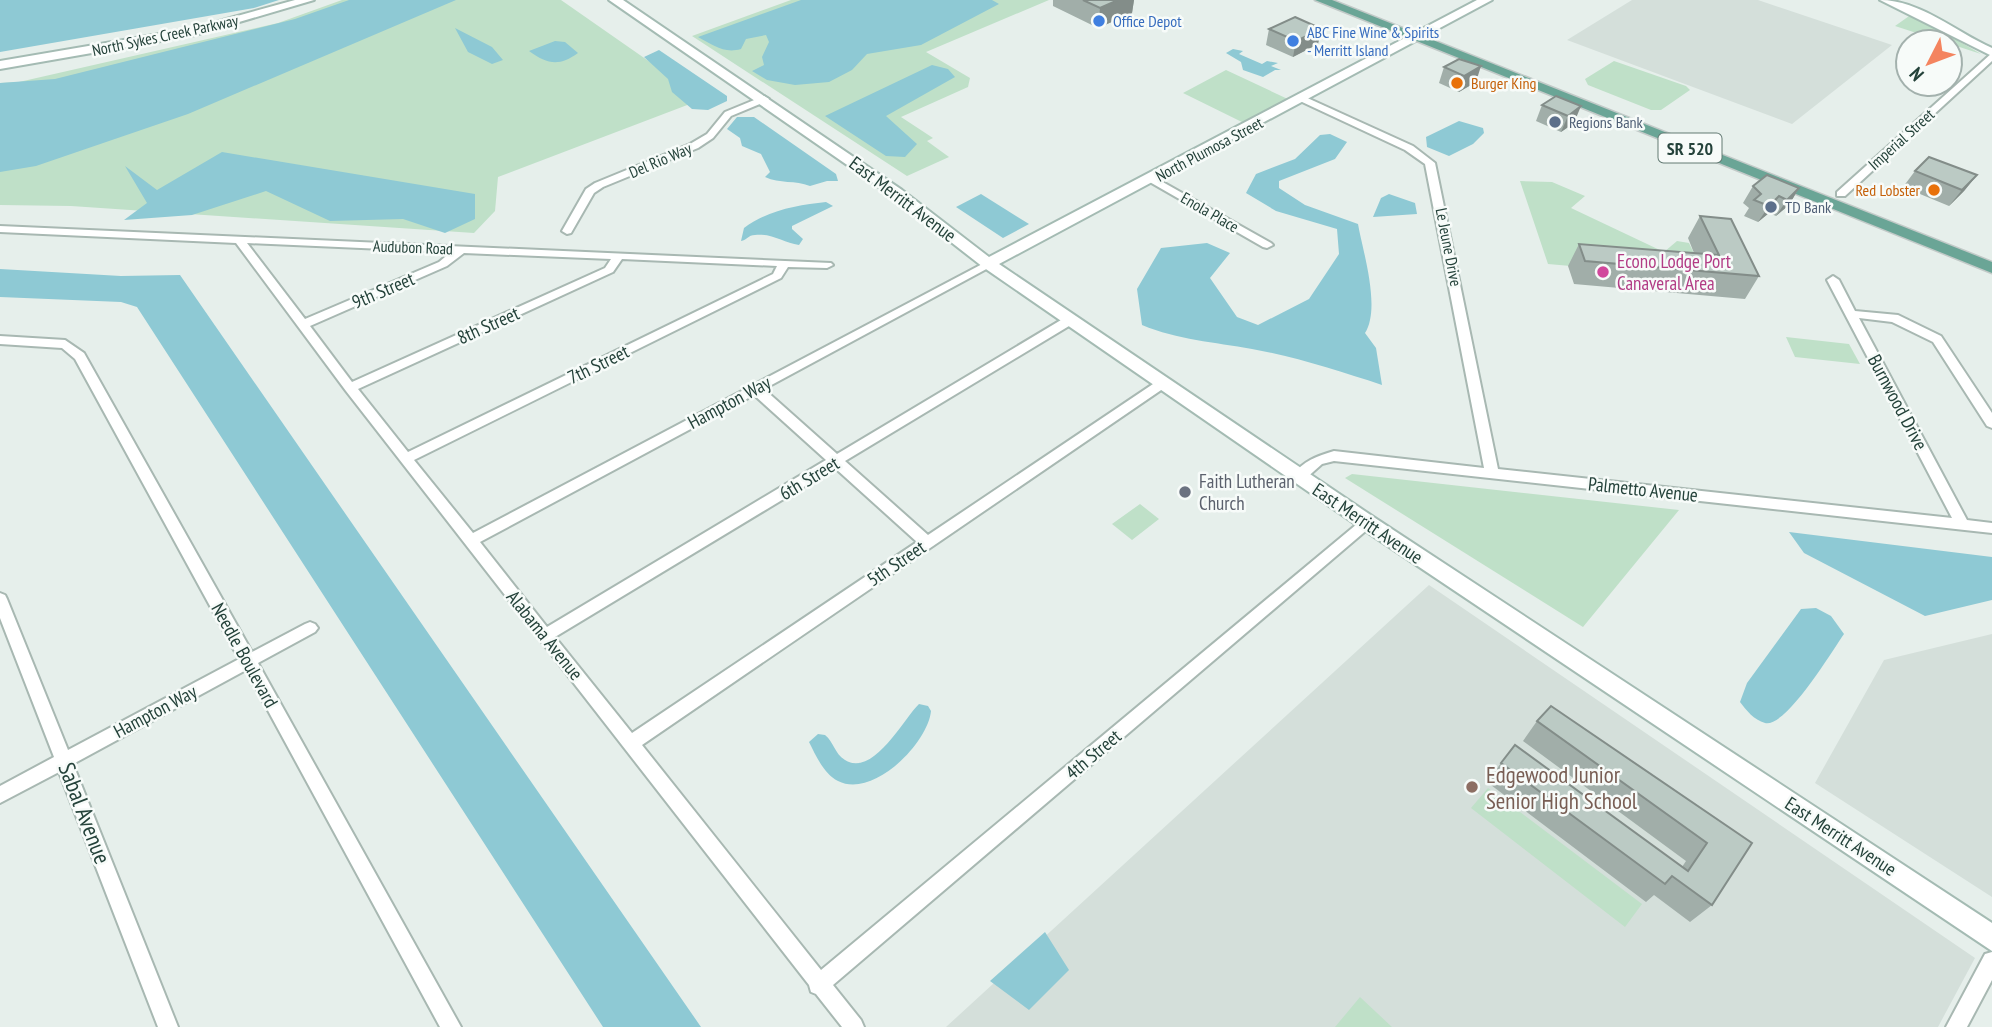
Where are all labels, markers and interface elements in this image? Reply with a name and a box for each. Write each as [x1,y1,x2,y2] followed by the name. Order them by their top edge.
[90,10,240,60] street label: North Sykes Creek Parkway
[1113,11,1182,31] place label: Office Depot
[1091,13,1107,29] marker: Office Depot
[1307,22,1439,60] place label: ABC Fine Wine & Spirits - Merritt Island
[1894,28,1964,98] north arrow
[1285,33,1301,49] marker: ABC Fine Wine & Spirits - Merritt Island
[1904,63,1929,86] text: N
[1471,73,1536,93] place label: Burger King
[1449,75,1465,91] marker: Burger King
[1864,104,1939,174] street label: Imperial Street
[1152,112,1267,186] street label: North Plumosa Street
[1569,112,1644,132] place label: Regions Bank
[1547,114,1563,130] marker: Regions Bank
[1658,134,1722,162] road number: SR 520
[626,138,694,182] street label: Del Rio Way
[845,151,961,247] street label: East Merritt Avenue
[1856,180,1921,200] place label: Red Lobster
[1926,182,1942,198] marker: Red Lobster
[1177,187,1243,237] street label: Enola Place
[1785,197,1832,217] place label: TD Bank
[1763,199,1779,215] marker: TD Bank
[1432,206,1466,288] street label: Le Jeune Drive
[373,236,453,258] street label: Audubon Road
[1617,249,1732,295] place label: Econo Lodge Port Canaveral Area
[1595,264,1611,280] marker: Econo Lodge Port Canaveral Area
[348,266,419,314] street label: 9th Street
[453,300,524,349] street label: 8th Street
[563,339,633,389] street label: 7th Street
[1863,350,1933,454] street label: Burnwood Drive
[683,370,775,434] street label: Hampton Way
[775,450,844,505] street label: 6th Street
[1199,469,1295,515] place label: Faith Lutheran Church
[1587,471,1699,507] street label: Palmetto Avenue
[1308,477,1428,569] street label: East Merritt Avenue
[1177,484,1193,500] marker: Faith Lutheran Church
[862,534,930,591] street label: 5th Street
[502,585,589,685] street label: Alabama Avenue
[206,598,284,712] street label: Needle Boulevard
[109,679,201,743] street label: Hampton Way
[1060,723,1126,784] street label: 4th Street
[52,758,118,868] street label: Sabal Avenue
[1486,760,1638,815] place label: Edgewood Junior Senior High School
[1464,779,1480,795] marker: Edgewood Junior Senior High School
[1781,791,1901,881] street label: East Merritt Avenue

